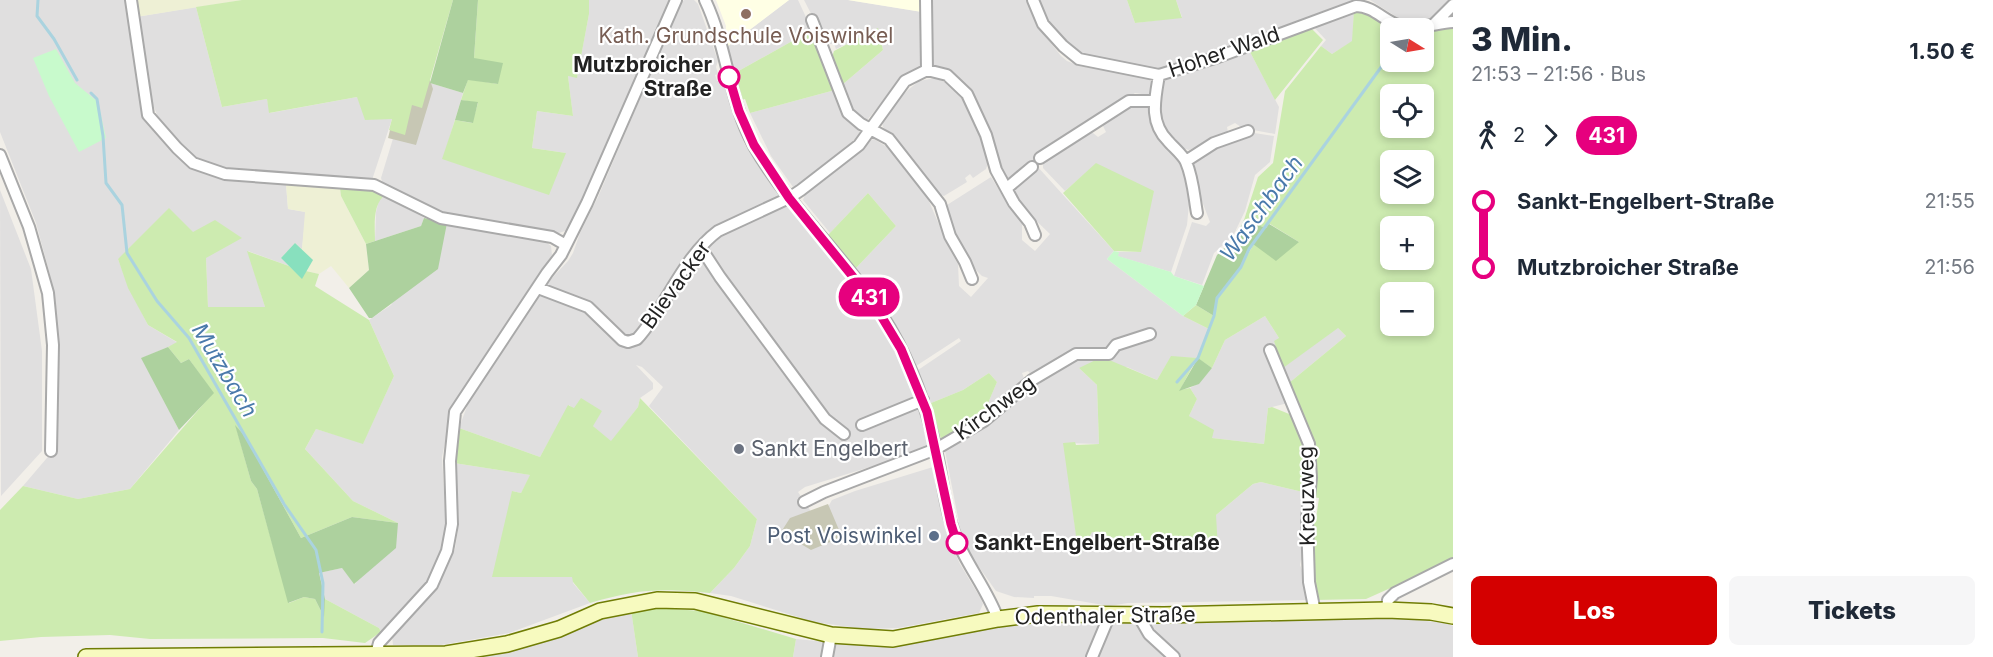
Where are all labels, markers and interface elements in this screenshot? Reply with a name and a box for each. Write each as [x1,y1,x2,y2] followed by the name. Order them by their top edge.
[739,7,753,21] marker: Kath. Grundschule Voiswinkel
[1380,18,1434,72] north arrow
[1380,18,1434,336] map controls
[1471,19,1573,59] text: 3 Min.
[1165,21,1283,82] street label: Hoher Wald
[599,23,893,48] place label: Kath. Grundschule Voiswinkel
[1909,38,1975,64] text: 1.50 €
[573,52,712,101] place label: Mutzbroicher Straße
[1471,62,1646,86] text: 21:53 – 21:56 · Bus
[718,66,740,88] marker: Mutzbroicher Straße
[1380,84,1434,138] button: locate
[1471,119,1504,152] icon: walk
[1534,119,1567,152] icon: forward
[1513,123,1525,147] text: 2
[1588,123,1625,148] text: 431
[1214,150,1308,266] water label: Waschbach
[1380,150,1434,204] button: layers
[1517,188,1774,214] text: Sankt-Engelbert-Straße
[1925,189,1975,213] text: 21:55
[1380,216,1434,270] button: +
[635,236,716,333] street label: Blievacker
[1517,254,1739,280] text: Mutzbroicher Straße
[1924,255,1975,279] text: 21:56
[834,278,904,316] line badge: 431
[1380,282,1434,336] button: −
[851,285,887,310] text: 431
[187,318,263,422] water label: Mutzbach
[950,370,1040,445] street label: Kirchweg
[751,436,909,461] place label: Sankt Engelbert
[732,442,746,456] marker: Sankt Engelbert
[1293,446,1320,546] street label: Kreuzweg
[767,523,922,548] place label: Post Voiswinkel
[927,529,941,543] marker: Post Voiswinkel
[974,530,1220,555] place label: Sankt-Engelbert-Straße
[946,532,968,554] marker: Sankt-Engelbert-Straße
[1471,576,1717,645] button: Los
[1729,576,1975,645] button: Tickets
[1014,601,1196,630] street label: Odenthaler Straße

